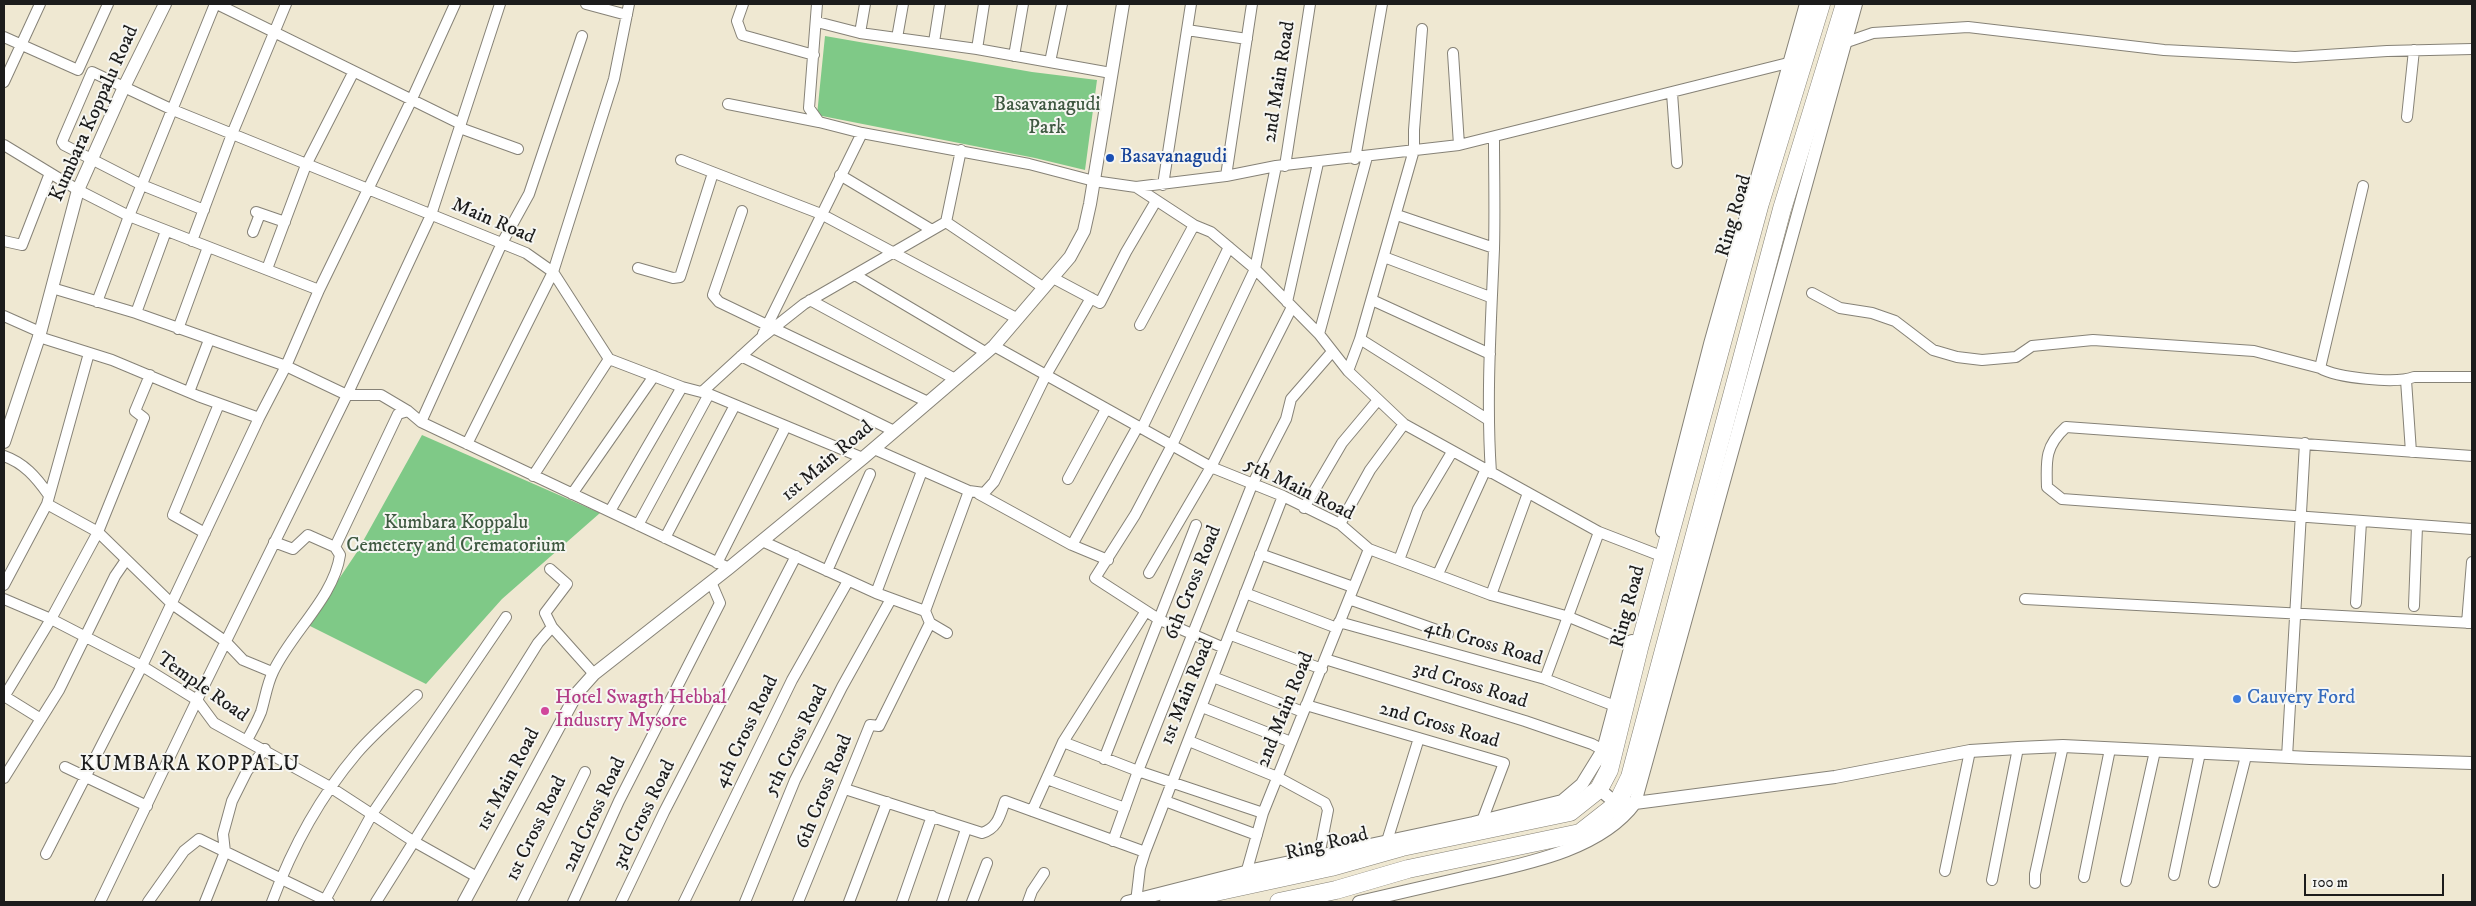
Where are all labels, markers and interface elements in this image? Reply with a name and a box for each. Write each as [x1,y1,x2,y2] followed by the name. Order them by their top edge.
[1259,20,1301,144] street label: 2nd Main Road
[45,22,145,206] street label: Kumbara Koppalu Road
[993,94,1101,141] park label: Basavanagudi Park
[1120,146,1227,170] place label: Basavanagudi
[1104,152,1116,164] marker: Basavanagudi
[1712,172,1758,260] street label: Ring Road
[448,194,538,250] street label: Main Road
[777,417,879,507] street label: 1st Main Road
[1240,453,1358,527] street label: 5th Main Road
[346,512,566,559] park label: Kumbara Koppalu Cemetery and Crematorium
[1160,522,1228,644] street label: 6th Cross Road
[1606,563,1652,651] street label: Ring Road
[1421,616,1545,672] street label: 4th Cross Road
[1156,635,1220,749] street label: 1st Main Road
[152,648,252,728] street label: Temple Road
[1252,649,1320,771] street label: 2nd Main Road
[1410,657,1530,715] street label: 3rd Cross Road
[709,672,785,792] street label: 4th Cross Road
[760,682,834,800] street label: 5th Cross Road
[555,687,727,734] place label: Hotel Swagth Hebbal Industry Mysore
[2247,687,2355,711] place label: Cauvery Ford
[2231,693,2243,705] marker: Cauvery Ford
[1376,697,1502,755] street label: 2nd Cross Road
[539,705,551,717] marker: Hotel Swagth Hebbal Industry Mysore
[472,725,546,835] street label: 1st Main Road
[791,731,859,853] street label: 6th Cross Road
[78,753,302,779] district label: KUMBARA KOPPALU
[558,754,632,876] street label: 2nd Cross Road
[608,756,682,874] street label: 3rd Cross Road
[501,772,573,886] street label: 1st Cross Road
[1283,823,1371,867] street label: Ring Road
[2306,864,2446,896] scale bar
[2312,873,2348,892] text: 100 m

